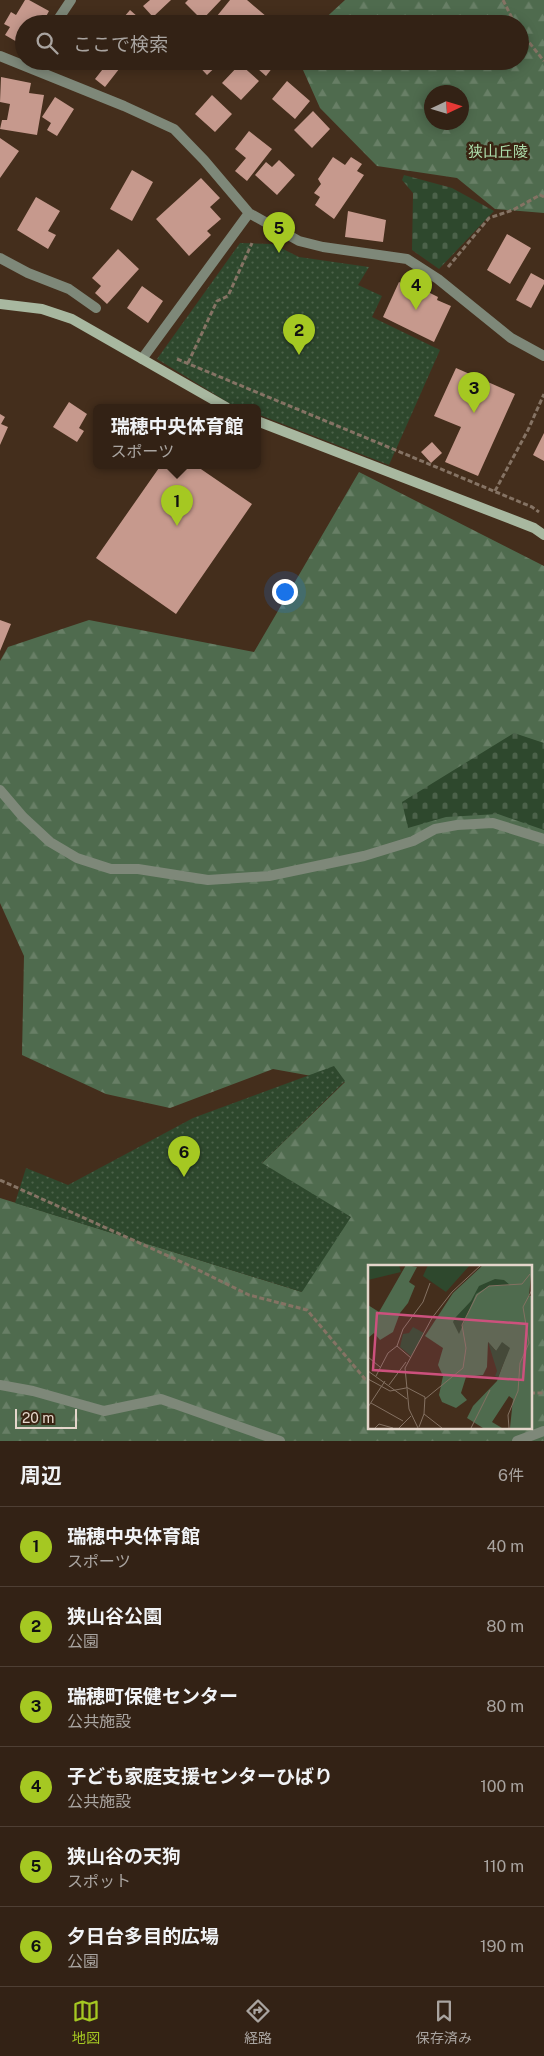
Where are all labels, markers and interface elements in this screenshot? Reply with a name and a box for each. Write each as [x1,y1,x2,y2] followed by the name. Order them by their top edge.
[15,15,529,70] search box
[33,29,61,57] icon: search
[73,33,168,55] text: ここで検索
[424,85,469,130] north arrow
[468,143,528,160] park label: 狭山丘陵
[263,212,295,253] pin: 5
[400,269,432,310] pin: 4
[283,314,315,355] pin: 2
[458,372,490,413] pin: 3
[93,404,261,469] popup
[110,415,244,437] text: 瑞穂中央体育館
[110,442,174,461] text: スポーツ
[161,485,193,526] pin: 1
[272,579,298,605] your location
[168,1136,200,1177] pin: 6
[368,1265,532,1428] inset map
[15,1406,78,1429] scale bar
[22,1410,54,1426] text: 20 m
[20,1463,62,1488] text: 周辺
[498,1466,524,1485] text: 6件
[67,1525,200,1547] text: 瑞穂中央体育館
[33,1537,39,1556] text: 1
[486,1537,524,1556] text: 40 m
[67,1552,131,1571] text: スポーツ
[67,1605,162,1627] text: 狭山谷公園
[31,1617,41,1636] text: 2
[486,1617,524,1636] text: 80 m
[67,1632,99,1651] text: 公園
[67,1685,238,1707] text: 瑞穂町保健センター
[31,1697,41,1716] text: 3
[486,1697,524,1716] text: 80 m
[67,1712,131,1731] text: 公共施設
[67,1765,333,1787] text: 子ども家庭支援センターひばり
[31,1777,41,1796] text: 4
[480,1777,524,1796] text: 100 m
[67,1792,131,1811] text: 公共施設
[67,1845,181,1867] text: 狭山谷の天狗
[31,1857,41,1876] text: 5
[483,1857,524,1876] text: 110 m
[67,1872,131,1891] text: スポット
[67,1925,219,1947] text: 夕日台多目的広場
[31,1937,41,1956] text: 6
[480,1937,524,1956] text: 190 m
[67,1952,99,1971] text: 公園
[72,1997,100,2047] tab: 地図
[244,1997,272,2047] tab: 経路
[416,1997,472,2047] tab: 保存済み

